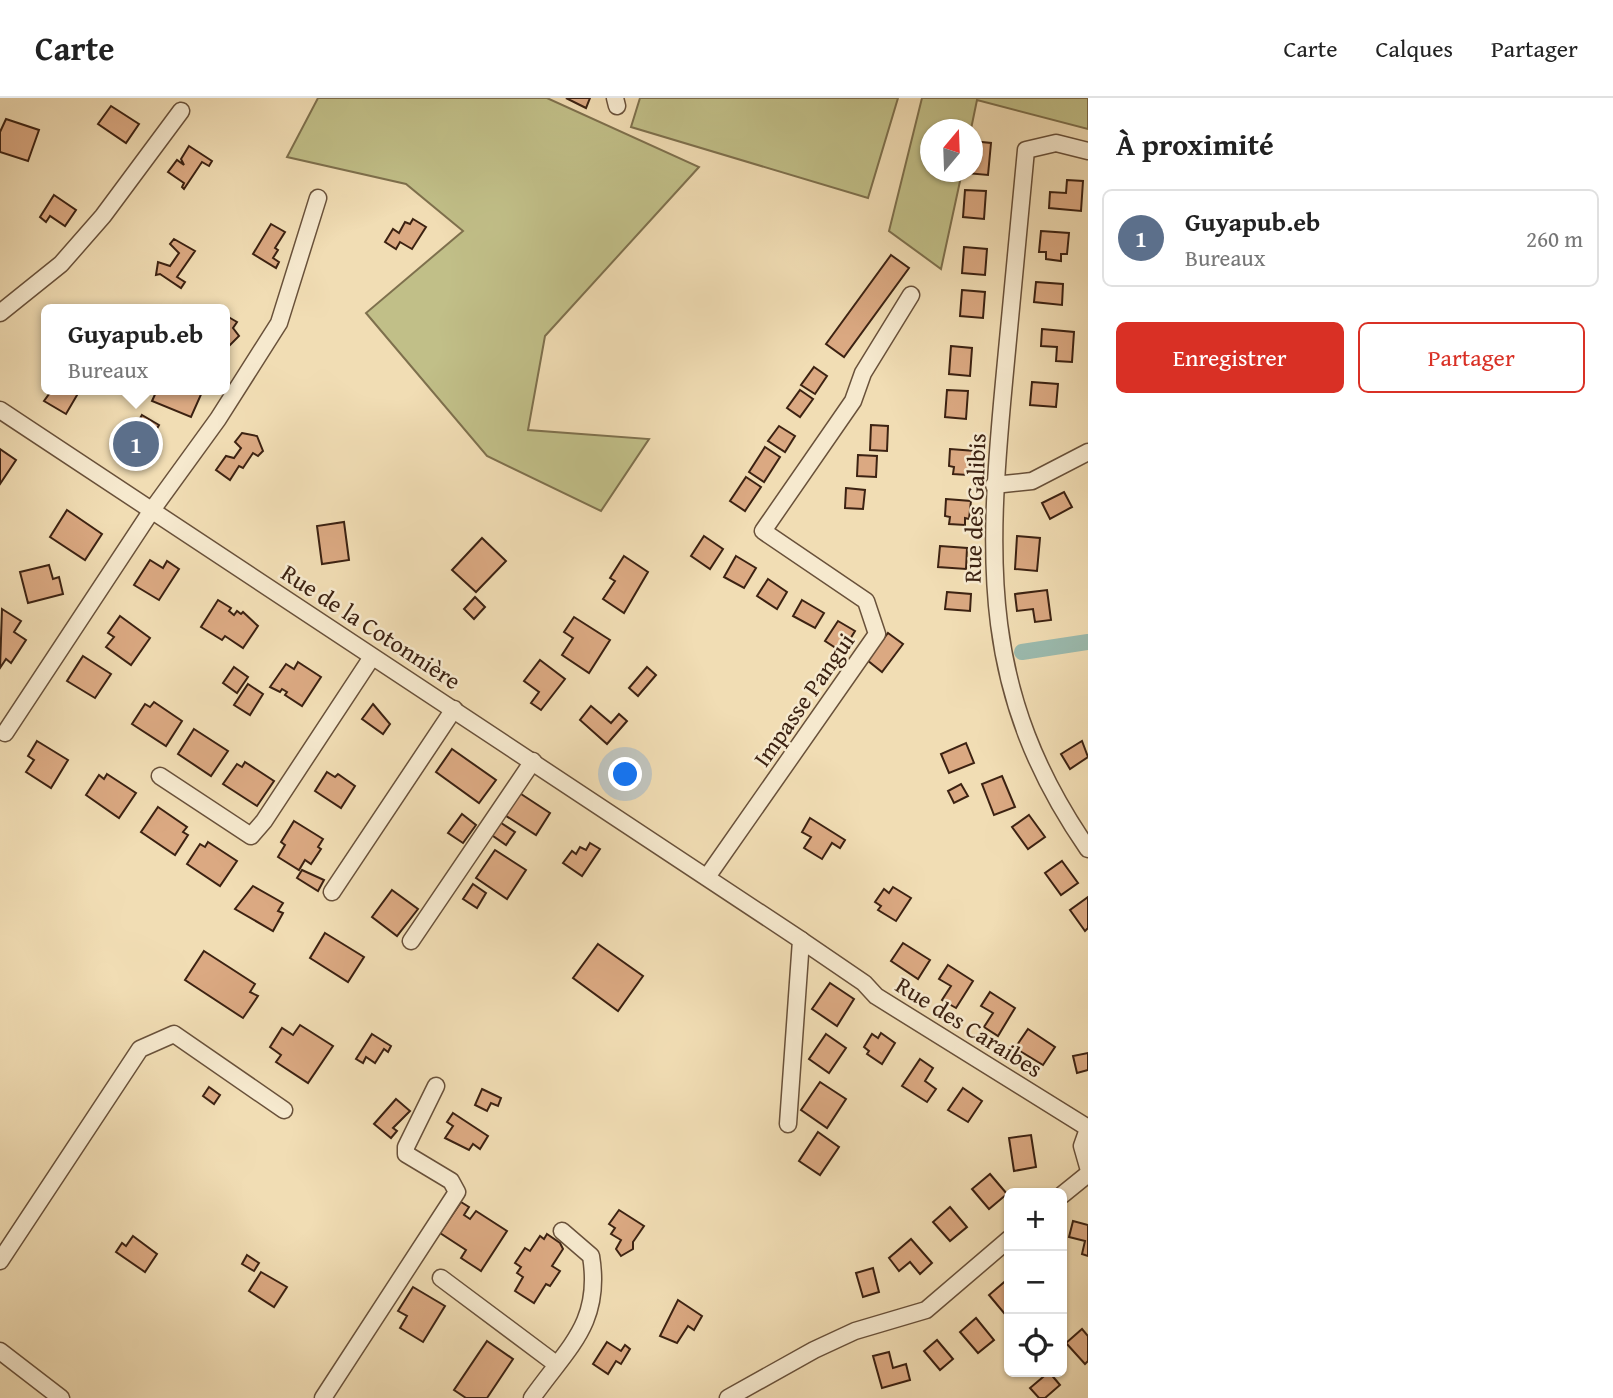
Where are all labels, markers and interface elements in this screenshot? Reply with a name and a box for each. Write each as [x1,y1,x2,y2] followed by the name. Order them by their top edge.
[35,24,114,72] text: Carte
[1283,31,1337,66] text: Carte
[1375,31,1453,66] text: Calques
[1491,31,1578,66] text: Partager
[920,119,983,182] north arrow
[1116,122,1274,166] text: À proximité
[1185,202,1320,241] text: Guyapub.eb
[1135,222,1147,255] text: 1
[1526,222,1583,255] text: 260 m
[1185,241,1265,274] text: Bureaux
[41,304,230,395] popup
[68,314,203,353] text: Guyapub.eb
[1116,322,1344,393] button: Enregistrer
[1358,322,1585,393] button: Partager
[68,353,148,386] text: Bureaux
[113,418,159,470] pin: 1
[954,432,995,583] street label: Rue des Galibis
[275,555,468,698] street label: Rue de la Cotonnière
[744,625,863,774] street label: Impasse Pangui
[608,757,642,791] your location
[889,967,1050,1086] street label: Rue des Caraibes
[1004,1188,1067,1377] map controls
[1004,1188,1067,1251] button: +
[1004,1251,1067,1314] button: −
[1004,1314,1067,1377] button: locate

